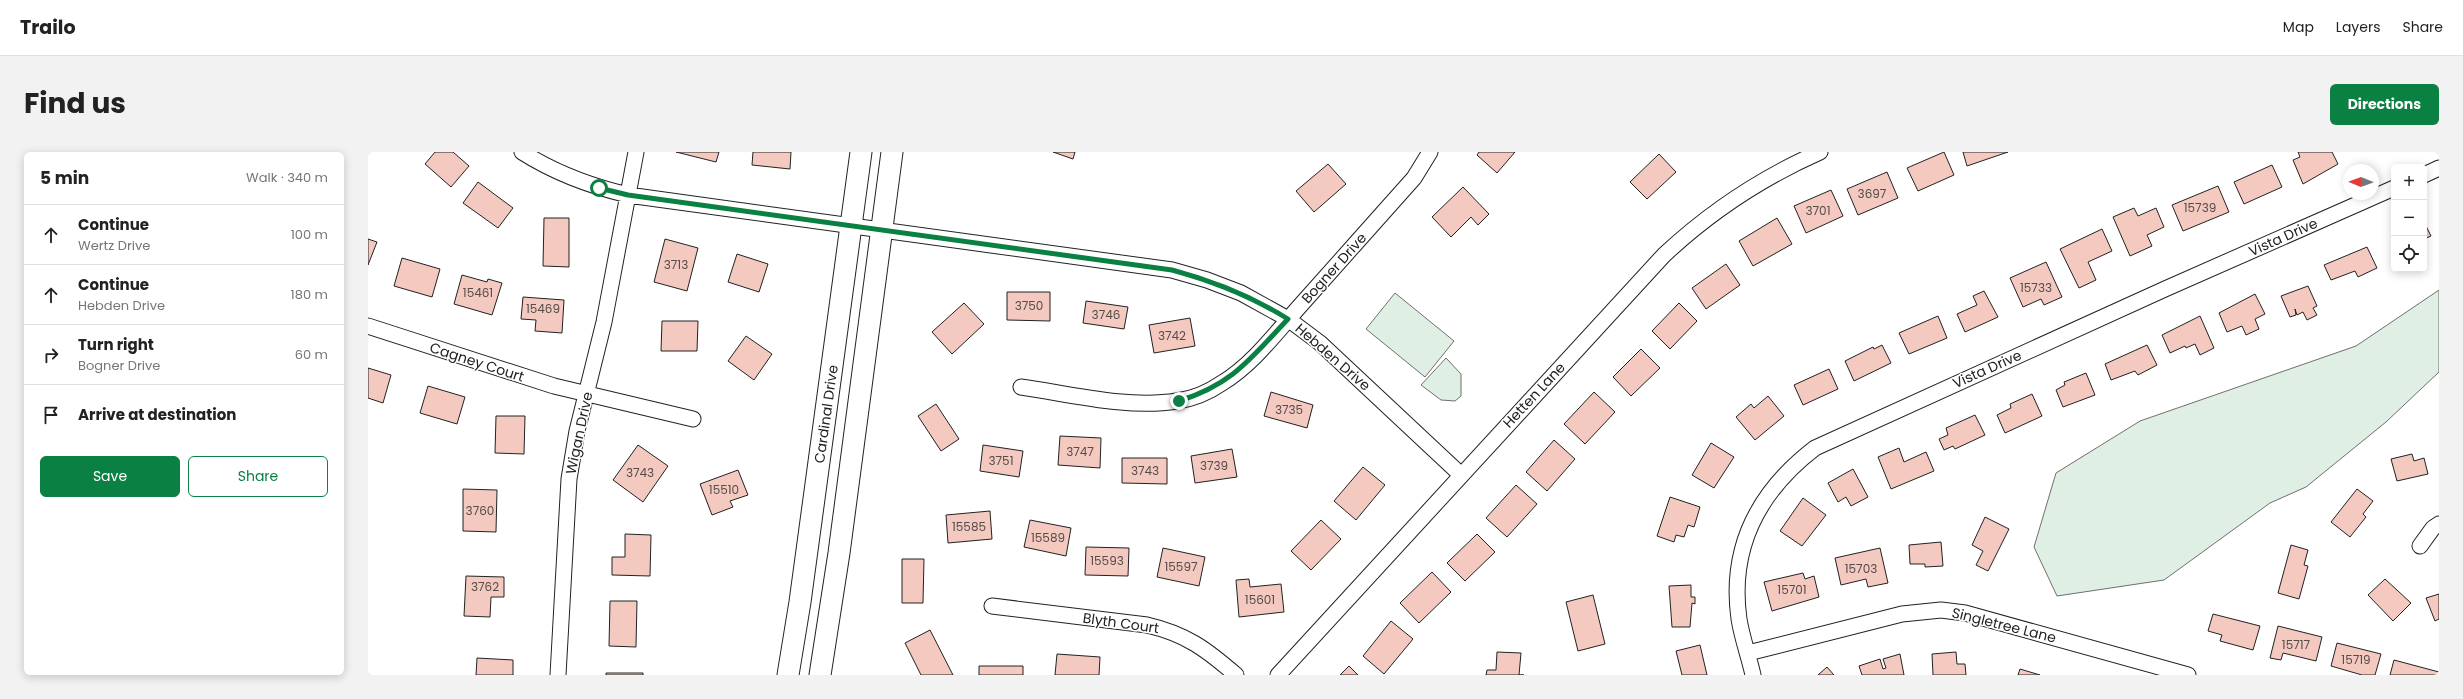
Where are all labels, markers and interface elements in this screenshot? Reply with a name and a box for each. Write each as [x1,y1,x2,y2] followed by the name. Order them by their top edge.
[20,14,76,41] text: Trailo
[2283,17,2314,37] text: Map
[2336,17,2380,37] text: Layers
[2402,17,2443,37] text: Share
[24,84,126,123] text: Find us
[2330,84,2439,125] button: Directions
[2343,164,2379,200] north arrow
[2391,164,2427,272] map controls
[2391,164,2427,200] button: +
[40,166,89,190] text: 5 min
[246,168,328,187] text: Walk · 340 m
[590,179,608,197] route start
[1858,185,1887,202] house number: 3697
[2184,199,2216,216] house number: 15739
[2391,200,2427,236] button: −
[1806,202,1831,219] house number: 3701
[2245,213,2321,261] street label: Vista Drive
[78,214,149,235] text: Continue
[40,224,62,246] icon: ahead
[291,225,328,244] text: 100 m
[1297,228,1371,308] street label: Bogner Drive
[78,236,150,255] text: Wertz Drive
[2391,236,2427,272] button: locate
[664,256,688,273] house number: 3713
[78,274,149,295] text: Continue
[2020,279,2052,296] house number: 15733
[40,284,62,306] icon: ahead
[463,284,493,301] house number: 15461
[291,285,328,304] text: 180 m
[78,296,165,315] text: Hebden Drive
[1015,297,1043,314] house number: 3750
[526,300,560,317] house number: 15469
[1092,306,1120,323] house number: 3746
[1291,319,1375,396] street label: Hebden Drive
[1158,327,1186,344] house number: 3742
[78,334,154,355] text: Turn right
[427,337,527,387] street label: Cagney Court
[40,344,62,366] icon: right
[295,345,328,364] text: 60 m
[1949,345,2025,393] street label: Vista Drive
[78,356,160,375] text: Bogner Drive
[1498,358,1570,432] street label: Hetten Lane
[809,363,843,464] street label: Cardinal Drive
[561,390,598,476] street label: Wigan Drive
[1170,392,1188,410] route end
[1275,401,1303,418] house number: 3735
[40,404,62,426] icon: arrive
[78,404,236,425] text: Arrive at destination
[1066,443,1094,460] house number: 3747
[989,452,1014,469] house number: 3751
[40,456,180,497] button: Save
[188,456,328,497] button: Share
[1200,457,1228,474] house number: 3739
[1131,462,1159,479] house number: 3743
[626,464,654,481] house number: 3743
[709,481,739,498] house number: 15510
[466,502,494,519] house number: 3760
[952,518,986,535] house number: 15585
[1031,529,1065,546] house number: 15589
[1090,552,1124,569] house number: 15593
[1164,558,1198,575] house number: 15597
[1845,560,1877,577] house number: 15703
[471,578,499,595] house number: 3762
[1777,581,1807,598] house number: 15701
[1245,591,1275,608] house number: 15601
[1950,602,2059,648] street label: Singletree Lane
[1082,608,1160,638] street label: Blyth Court
[2282,636,2311,653] house number: 15717
[2341,651,2371,668] house number: 15719

